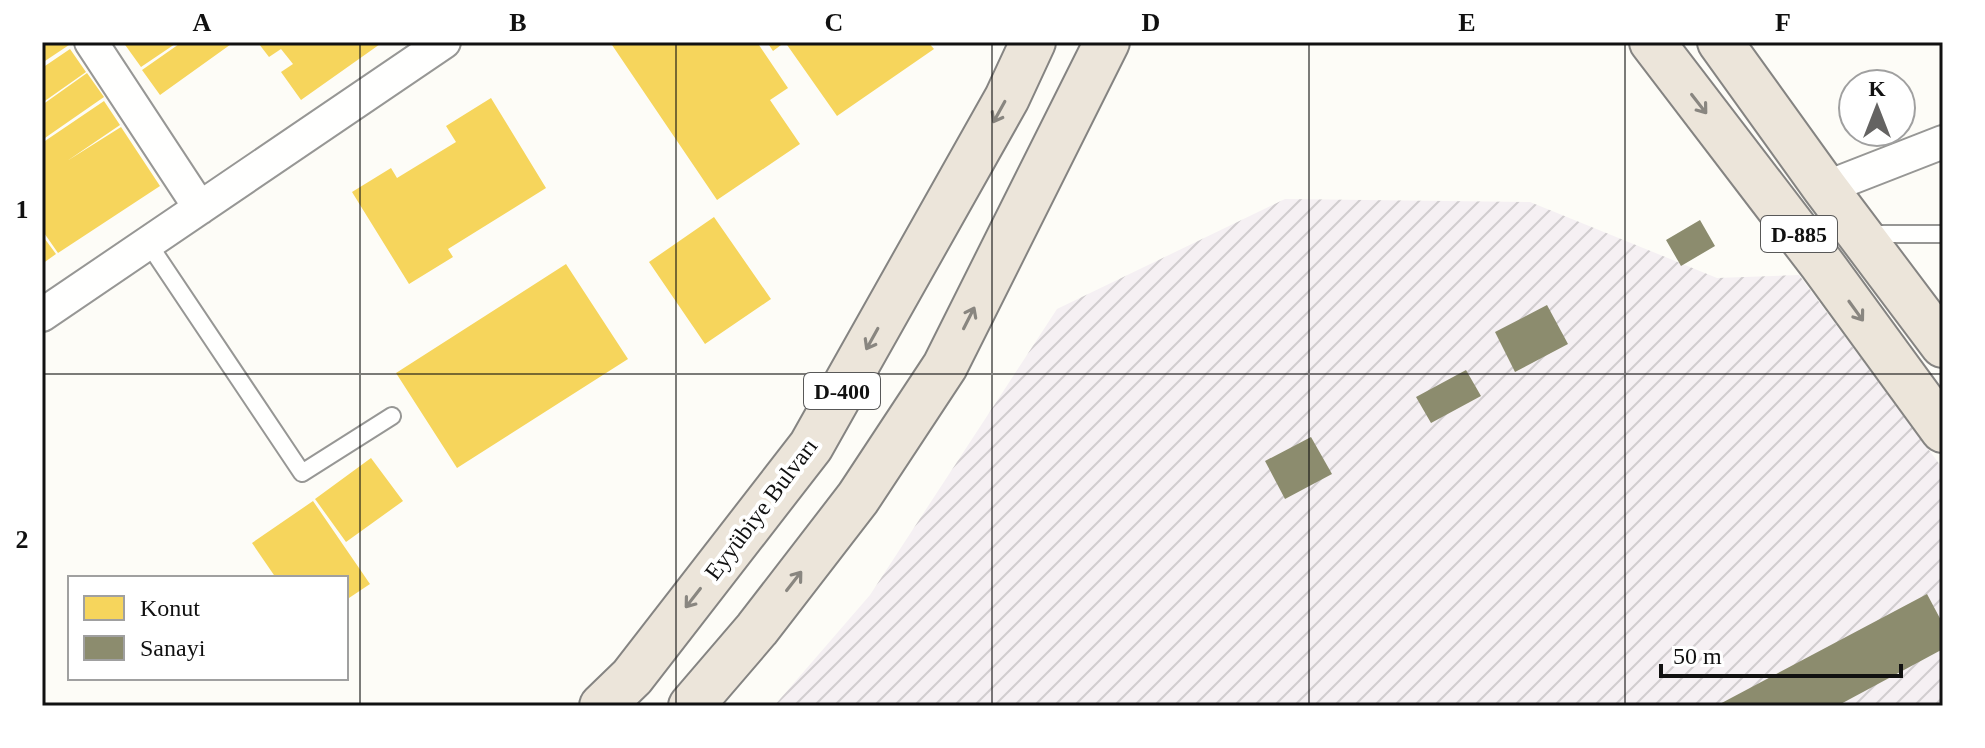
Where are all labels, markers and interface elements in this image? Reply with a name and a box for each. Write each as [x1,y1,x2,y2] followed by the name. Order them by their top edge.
[193,8,212,37] text: A
[509,8,527,37] text: B
[825,8,843,37] text: C
[1142,8,1160,37] text: D
[1458,8,1476,37] text: E
[1775,8,1791,37] text: F
[1837,68,1917,148] north arrow
[1868,76,1886,101] text: K
[1691,93,1708,114] one-way arrow
[991,100,1007,123] one-way arrow
[16,195,29,224] text: 1
[1761,216,1837,252] road number: D-885
[1848,300,1865,321] one-way arrow
[961,307,977,331] one-way arrow
[863,326,879,350] one-way arrow
[804,373,880,409] road number: D-400
[699,433,823,585] street label: Eyyübiye Bulvarı
[16,525,29,554] text: 2
[786,571,803,592] one-way arrow
[68,576,348,680] legend
[684,587,701,608] one-way arrow
[140,595,200,621] text: Konut
[1661,628,1901,678] scale bar
[140,635,206,661] text: Sanayi
[1673,643,1722,669] text: 50 m

